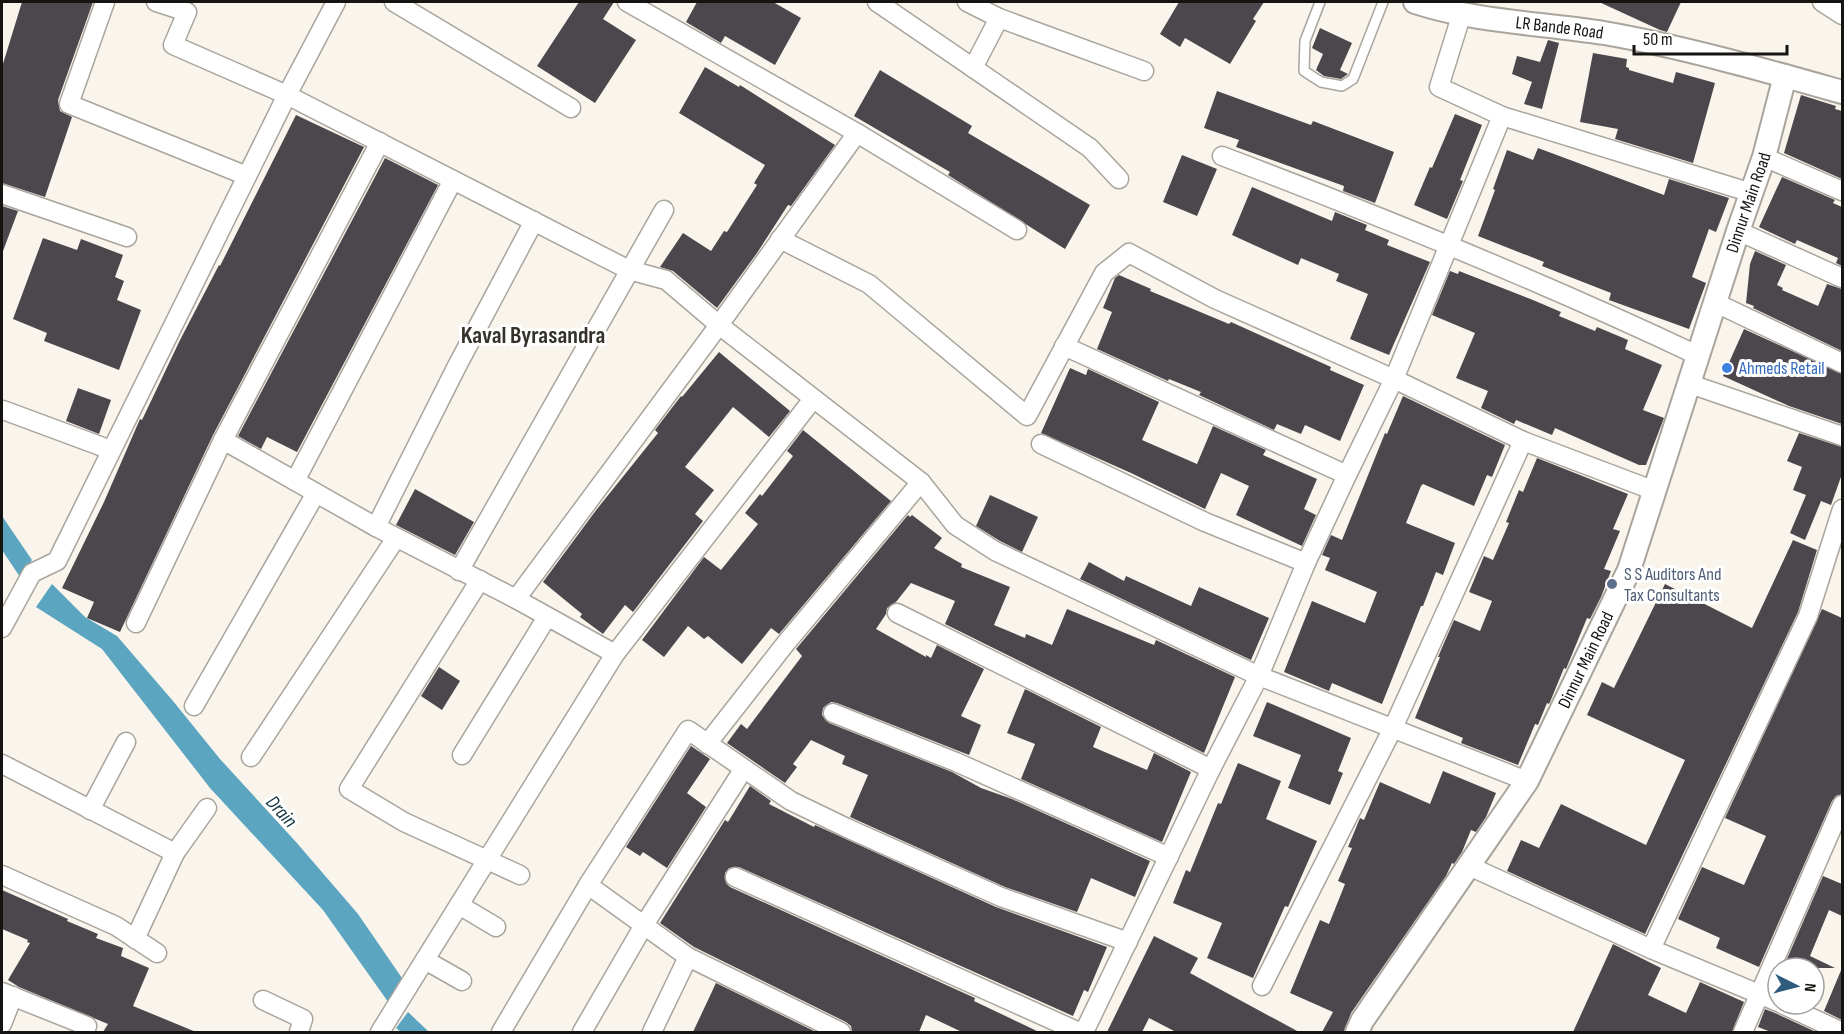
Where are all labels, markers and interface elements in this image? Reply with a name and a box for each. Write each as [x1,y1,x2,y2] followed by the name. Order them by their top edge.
[1514,12,1605,44] street label: LR Bande Road
[1634,18,1787,56] scale bar
[1643,29,1673,50] text: 50 m
[1722,150,1776,256] street label: Dinnur Main Road
[461,321,605,350] district label: Kaval Byrasandra
[1738,358,1825,379] place label: Ahmeds Retail
[1720,361,1734,375] marker: Ahmeds Retail
[1624,564,1722,606] place label: S S Auditors And Tax Consultants
[1605,577,1619,591] marker: S S Auditors And Tax Consultants
[1554,608,1618,712] street label: Dinnur Main Road
[261,791,302,833] water label: Drain
[1766,956,1826,1016] north arrow
[1800,982,1819,993] text: N

